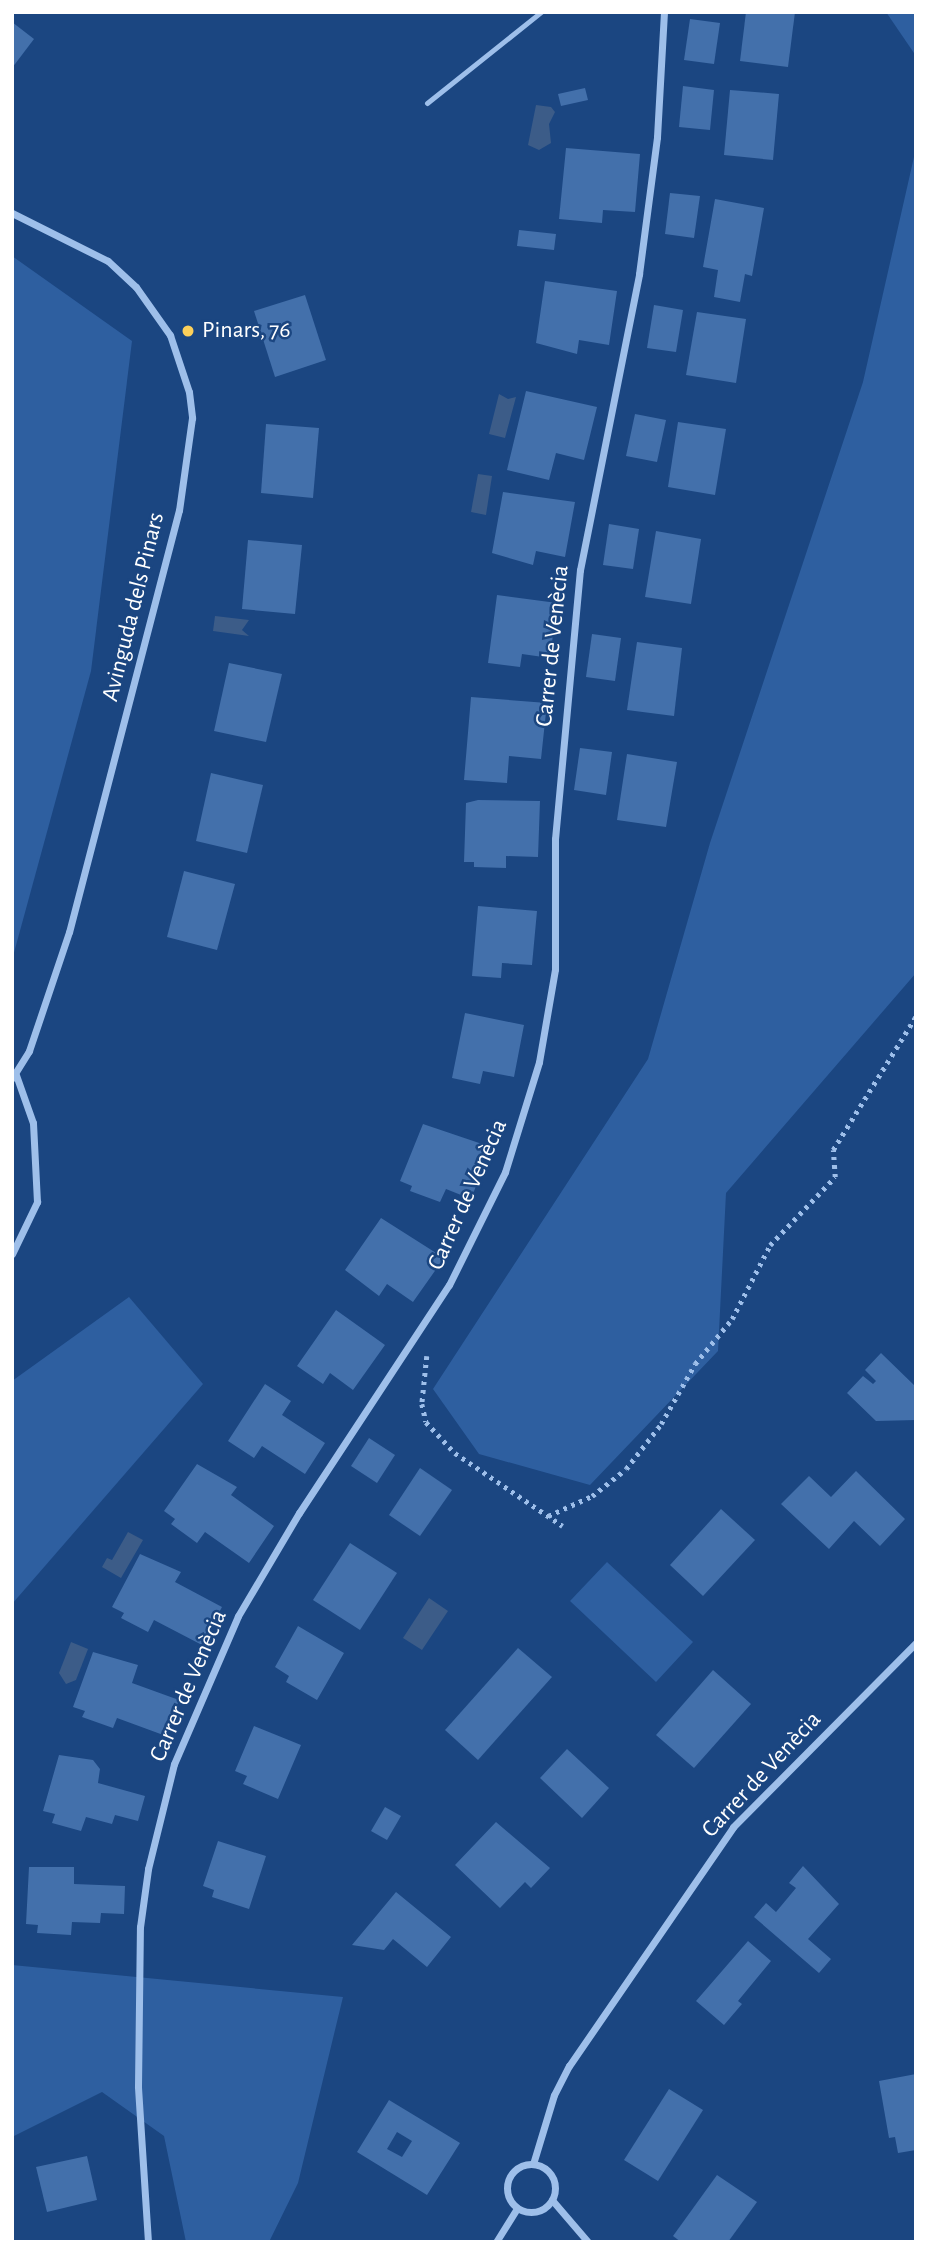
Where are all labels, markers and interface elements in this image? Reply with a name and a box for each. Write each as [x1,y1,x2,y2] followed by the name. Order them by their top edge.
[202,317,291,345] place label: Pinars, 76
[180,323,196,339] marker: Pinars, 76
[97,510,171,704] street label: Avinguda dels Pinars
[530,564,576,728] street label: Carrer de Venècia
[422,1115,514,1275] street label: Carrer de Venècia
[144,1606,234,1766] street label: Carrer de Venècia
[696,1706,828,1844] street label: Carrer de Venècia

